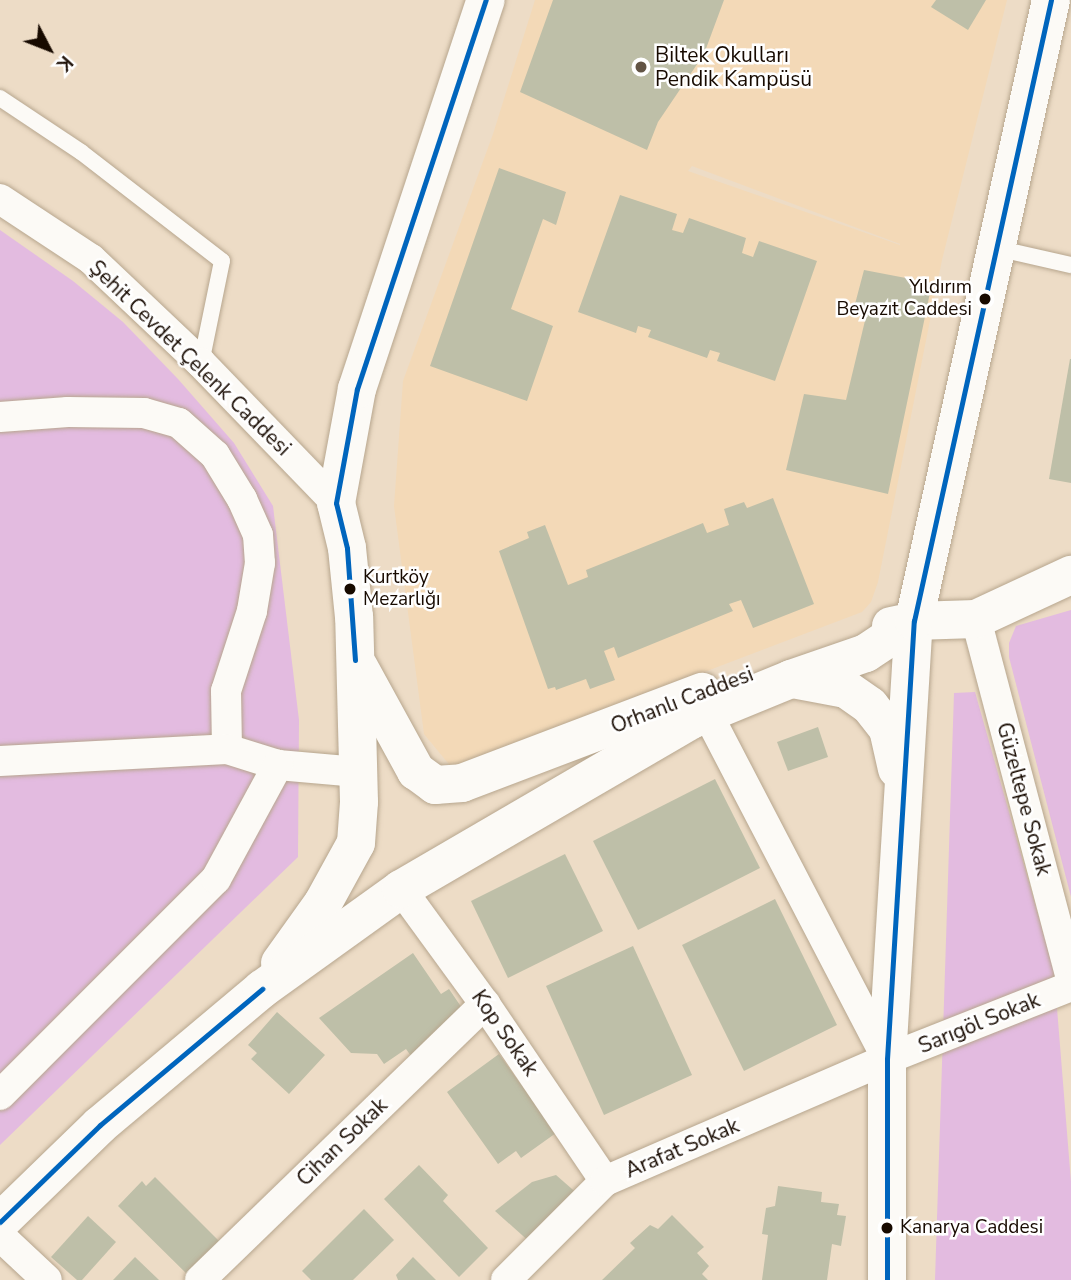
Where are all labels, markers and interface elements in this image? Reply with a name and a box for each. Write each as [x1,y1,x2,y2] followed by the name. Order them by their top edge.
[14,14,84,84] north arrow
[655,42,812,92] place label: Biltek Okulları Pendik Kampüsü
[51,50,78,76] text: K
[633,59,649,75] marker: Biltek Okulları Pendik Kampüsü
[84,255,296,461] street label: Şehit Cevdet Çelenk Caddesi
[836,277,972,321] place label: Yıldırım Beyazıt Caddesi
[978,292,992,306] marker: Yıldırım Beyazıt Caddesi
[363,567,440,611] place label: Kurtköy Mezarlığı
[343,582,357,596] marker: Kurtköy Mezarlığı
[607,661,757,739] street label: Orhanlı Caddesi
[991,720,1057,878] street label: Güzeltepe Sokak
[466,985,544,1081] street label: Kop Sokak
[915,987,1043,1059] street label: Sarıgöl Sokak
[292,1093,392,1191] street label: Cihan Sokak
[621,1113,743,1183] street label: Arafat Sokak
[900,1217,1043,1239] place label: Kanarya Caddesi
[880,1221,894,1235] marker: Kanarya Caddesi

